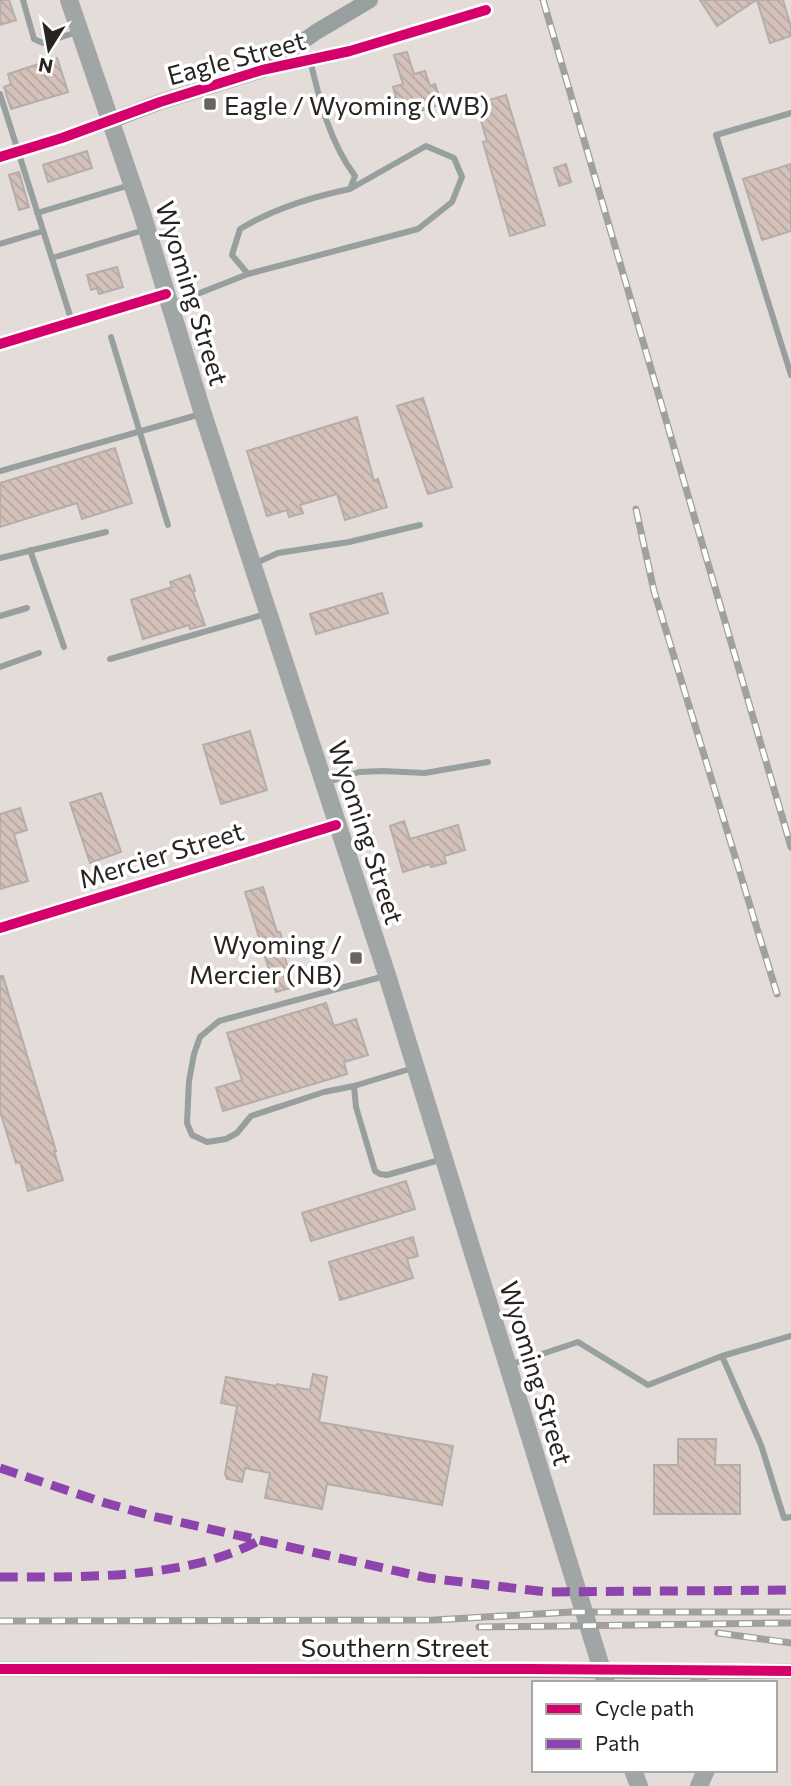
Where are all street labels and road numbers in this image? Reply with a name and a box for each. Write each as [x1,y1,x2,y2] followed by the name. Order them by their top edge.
[163,24,309,90] street label: Eagle Street
[150,197,236,389] street label: Wyoming Street
[323,736,411,928] street label: Wyoming Street
[75,814,247,894] street label: Mercier Street
[494,1277,580,1469] street label: Wyoming Street
[301,1631,489,1662] street label: Southern Street

